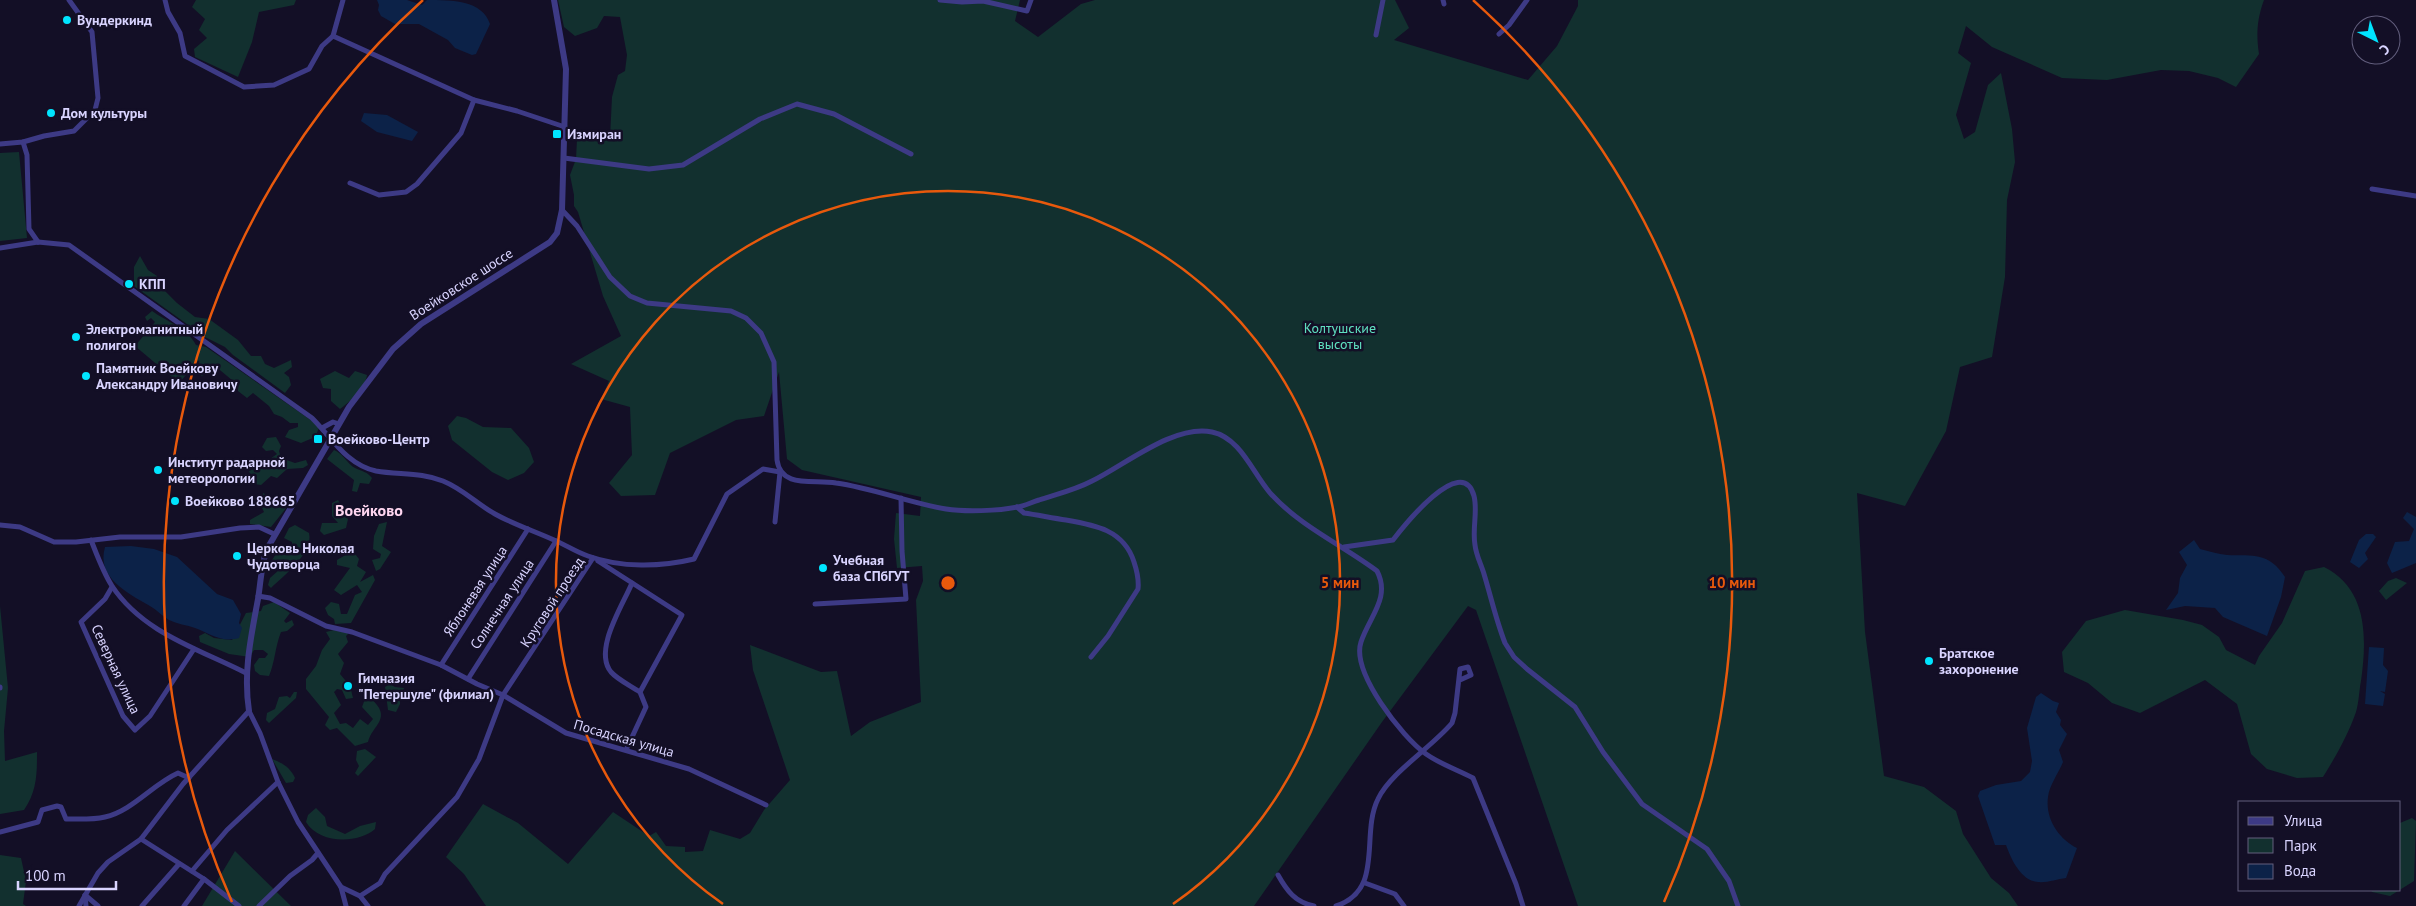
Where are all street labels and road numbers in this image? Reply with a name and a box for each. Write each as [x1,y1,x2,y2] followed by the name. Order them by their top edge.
[406,244,516,324] street label: Воейковское шоссе
[439,542,511,640] street label: Яблоневая улица
[516,553,588,651] street label: Круговой проезд
[466,555,538,653] street label: Солнечная улица
[87,621,145,717] street label: Северная улица
[572,715,676,761] street label: Посадская улица

